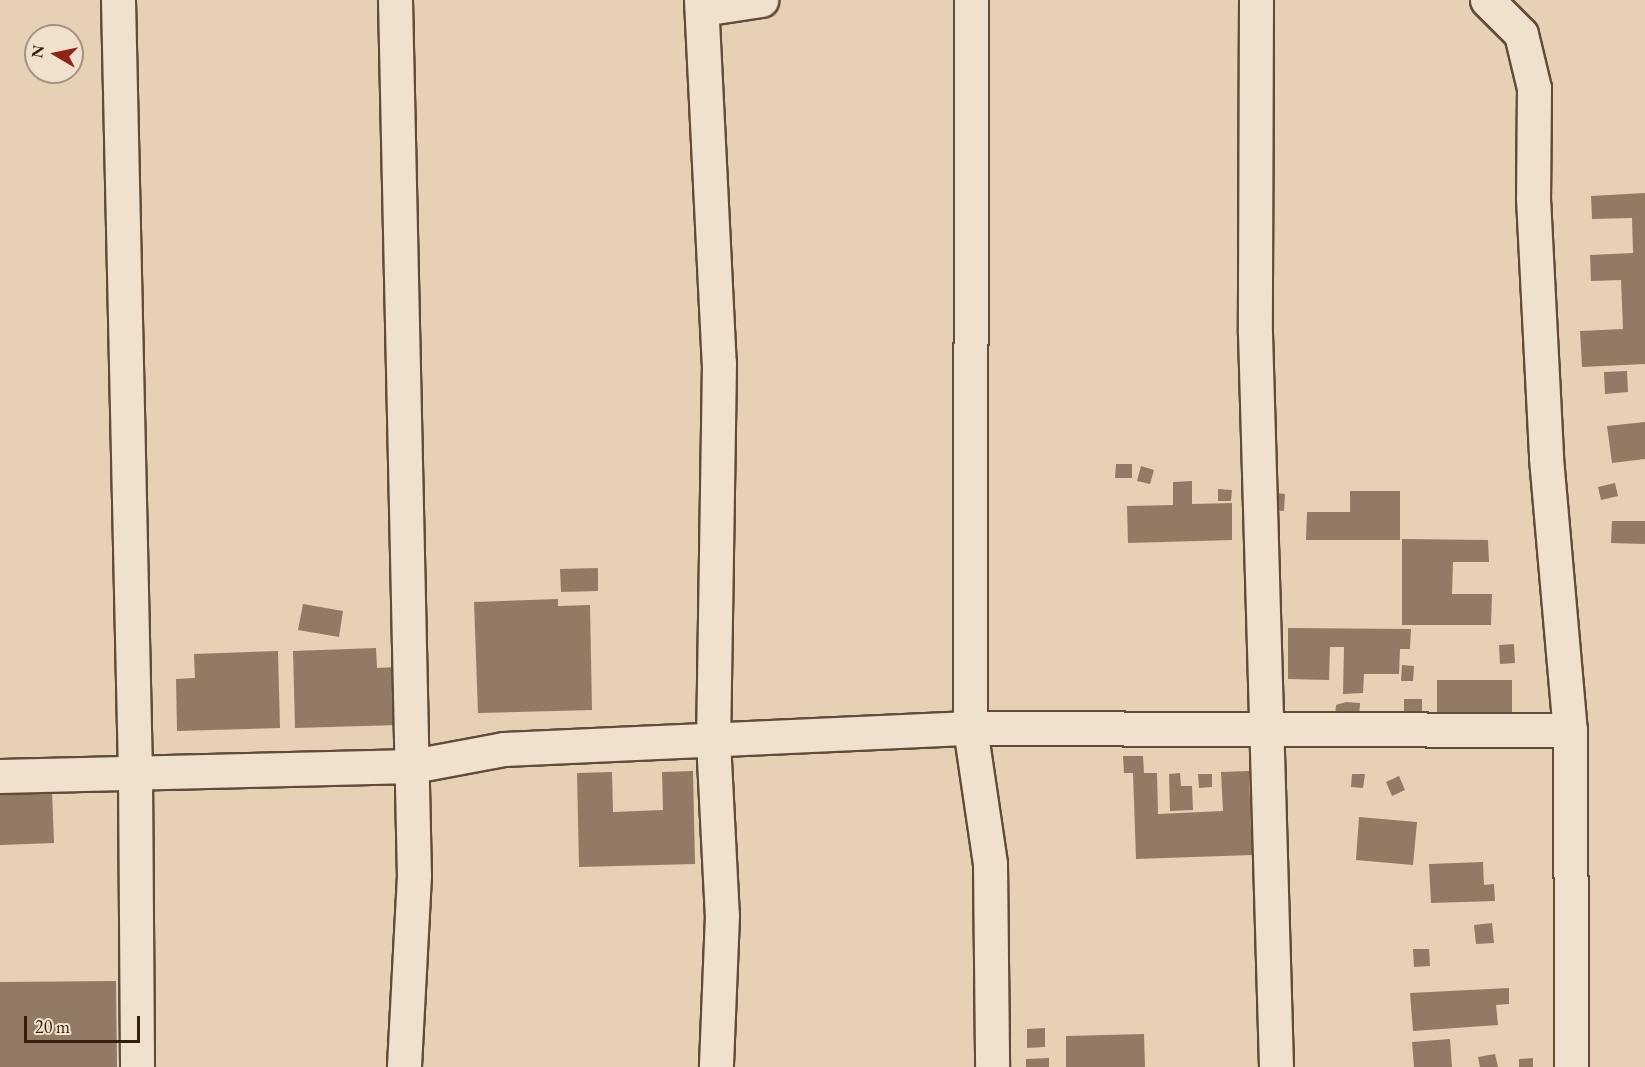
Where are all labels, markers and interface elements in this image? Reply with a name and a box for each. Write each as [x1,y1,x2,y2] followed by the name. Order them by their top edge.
[24,24,84,84] north arrow
[26,43,49,59] text: N
[27,1004,142,1042] scale bar
[35,1015,70,1038] text: 20 m

